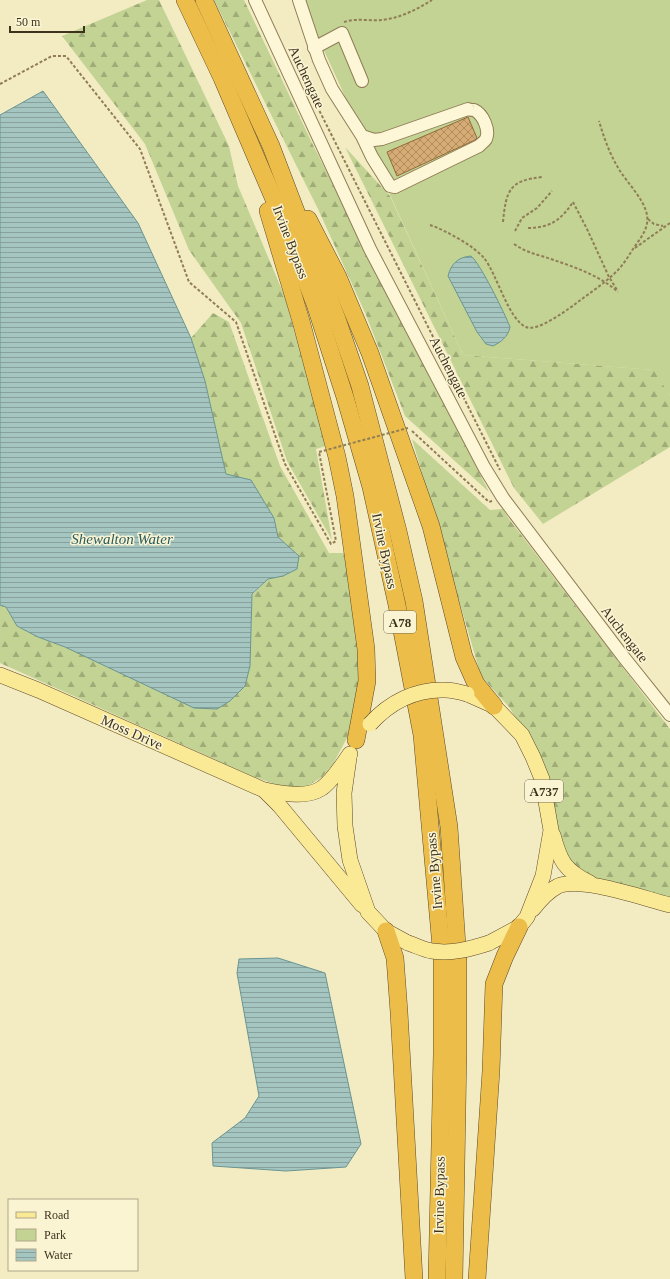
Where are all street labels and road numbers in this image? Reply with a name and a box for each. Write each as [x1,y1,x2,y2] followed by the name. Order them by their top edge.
[286,44,327,111] street label: Auchengate
[270,203,311,281] street label: Irvine Bypass
[427,334,470,400] street label: Auchengate
[369,512,400,591] street label: Irvine Bypass
[598,603,651,665] street label: Auchengate
[384,611,416,633] road number: A78
[99,712,165,753] street label: Moss Drive
[525,780,563,802] road number: A737
[424,832,445,910] street label: Irvine Bypass
[431,1156,448,1234] street label: Irvine Bypass

